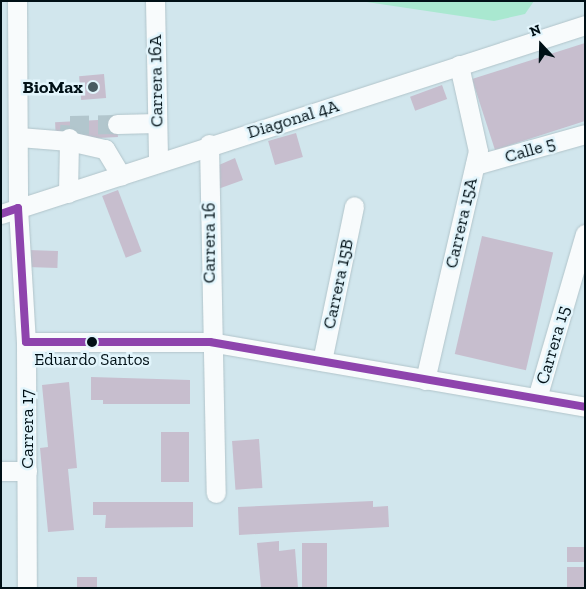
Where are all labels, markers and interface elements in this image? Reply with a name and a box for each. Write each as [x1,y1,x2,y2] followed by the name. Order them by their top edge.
[516,20,566,70] north arrow
[527,21,543,40] text: N
[144,35,168,127] street label: Carrera 16A
[23,76,83,98] place label: BioMax
[87,81,99,93] marker: BioMax
[245,95,341,143] street label: Diagonal 4A
[502,132,558,168] street label: Calle 5
[440,176,482,270] street label: Carrera 15A
[198,203,220,283] street label: Carrera 16
[318,237,358,331] street label: Carrera 15B
[532,303,574,387] street label: Carrera 15
[87,337,97,347] marker: Eduardo Santos
[34,350,150,370] place label: Eduardo Santos
[16,389,38,469] street label: Carrera 17

